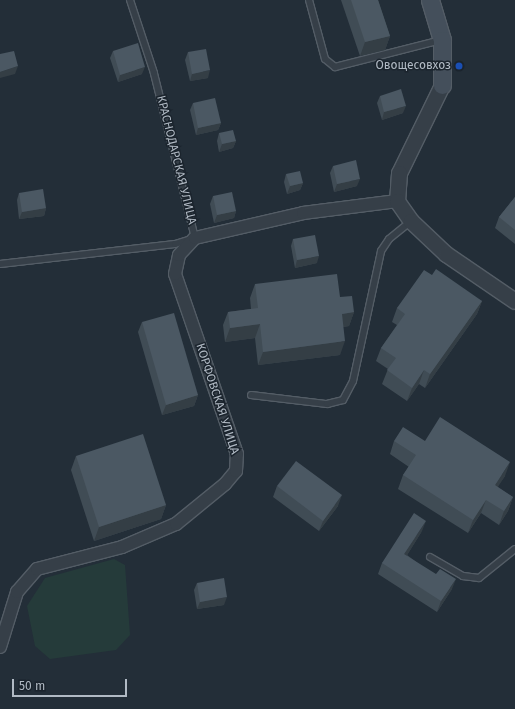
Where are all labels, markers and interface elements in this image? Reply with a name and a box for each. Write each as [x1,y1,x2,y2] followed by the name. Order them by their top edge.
[375,59,451,73] place label: Овощесовхоз
[454,61,464,71] marker: Овощесовхоз
[153,94,199,226] street label: КРАСНОДАРСКАЯ УЛИЦА
[192,342,242,456] street label: КОРФОВСКАЯ УЛИЦА
[14,671,129,697] scale bar
[19,679,45,693] text: 50 m

